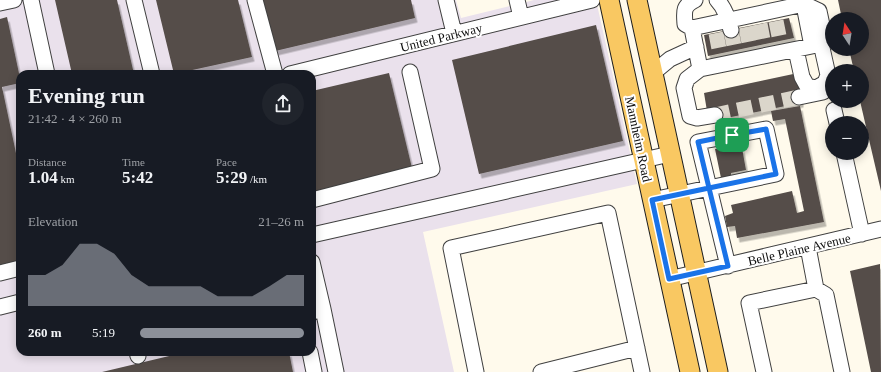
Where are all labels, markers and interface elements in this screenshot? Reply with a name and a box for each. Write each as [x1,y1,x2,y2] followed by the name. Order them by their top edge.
[825,12,869,56] north arrow
[825,12,869,160] map controls
[398,20,484,55] street label: United Parkway
[825,64,869,108] button: +
[28,83,145,108] text: Evening run
[262,83,304,125] button: share
[622,95,655,184] street label: Mannheim Road
[28,111,122,126] text: 21:42 · 4 × 260 m
[825,116,869,160] button: −
[715,118,749,152] pin
[721,124,743,146] icon: arrive
[28,156,66,168] text: Distance
[122,156,145,168] text: Time
[216,156,237,168] text: Pace
[28,168,58,187] text: 1.04
[122,168,153,187] text: 5:42
[216,168,247,187] text: 5:29
[58,173,75,185] text: km
[247,173,267,185] text: /km
[28,214,78,229] text: Elevation
[258,214,304,229] text: 21–26 m
[746,230,852,269] street label: Belle Plaine Avenue
[28,325,62,340] text: 260 m
[92,325,115,340] text: 5:19

